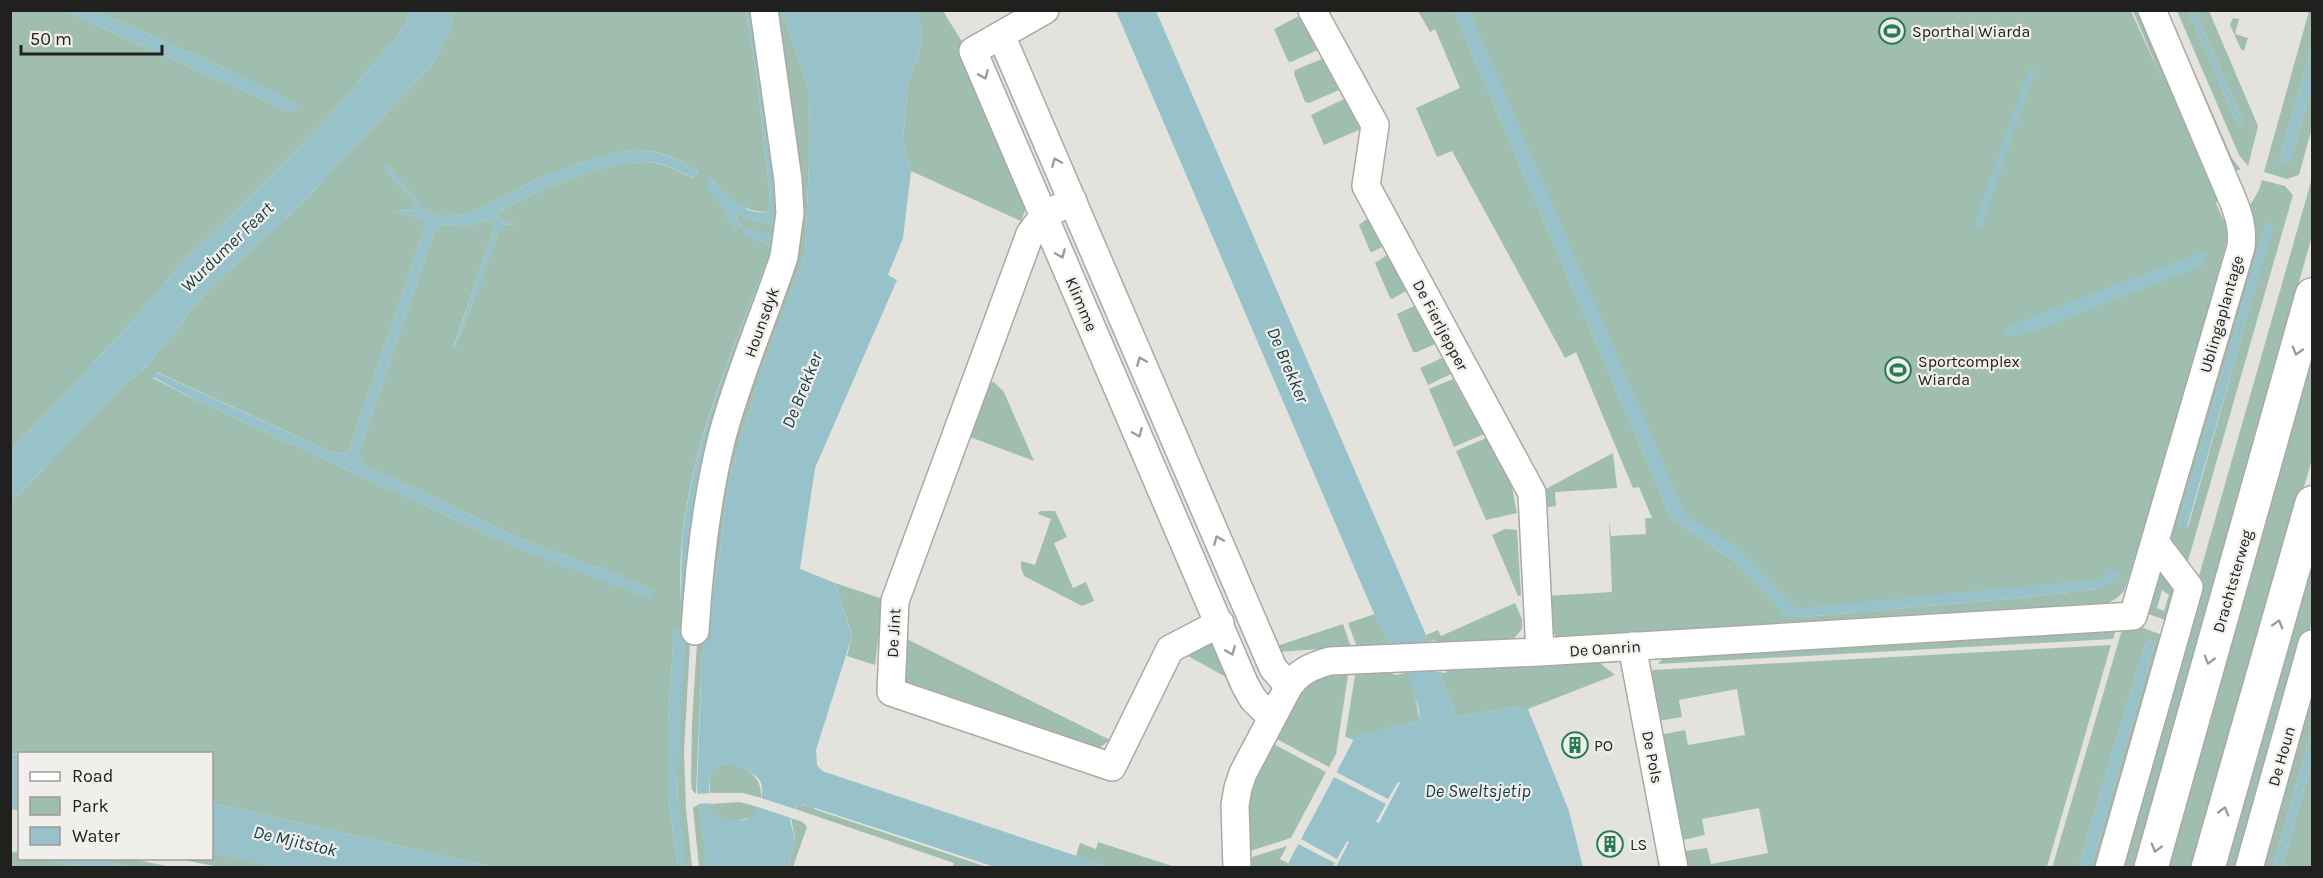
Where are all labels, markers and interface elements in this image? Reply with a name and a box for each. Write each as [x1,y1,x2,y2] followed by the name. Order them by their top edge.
[1877,16,1907,46] sports icon: Sporthal Wiarda
[21,18,162,56] scale bar
[1912,22,2030,41] place label: Sporthal Wiarda
[30,28,72,50] text: 50 m
[977,69,989,80] one-way arrow
[1051,158,1063,169] one-way arrow
[176,197,279,297] water label: Wurdumer Feart
[1054,248,1066,259] one-way arrow
[2196,253,2247,375] street label: Ublingaplantage
[1062,274,1101,334] street label: Klimme
[1409,277,1473,374] street label: De Fierljepper
[740,285,783,360] street label: Hounsdyk
[1262,324,1314,407] water label: De Brekker
[2291,346,2304,356] one-way arrow
[777,348,828,431] water label: De Brekker
[1918,352,2020,389] place label: Sportcomplex Wiarda
[1883,355,1913,385] sports icon: Sportcomplex Wiarda
[1136,356,1148,367] one-way arrow
[1131,427,1143,438] one-way arrow
[2209,527,2256,635] street label: Drachtsterweg
[1213,535,1225,546] one-way arrow
[883,608,904,658] street label: De Jint
[2271,619,2283,630] one-way arrow
[1569,637,1641,660] street label: De Oanrin
[1224,645,1236,656] one-way arrow
[2204,654,2216,665] one-way arrow
[2264,724,2299,788] street label: De Houn
[1638,729,1667,785] street label: De Pols
[1560,730,1590,760] building icon: PO
[1594,736,1613,755] place label: PO
[18,752,213,860] legend
[72,765,113,787] text: Road
[1425,780,1531,802] water label: De Sweltsjetip
[72,795,109,817] text: Park
[2217,806,2229,817] one-way arrow
[251,821,340,861] water label: De Mjitstok
[72,825,120,847] text: Water
[1595,829,1625,859] building icon: LS
[1630,835,1647,854] place label: LS
[2151,842,2163,853] one-way arrow

